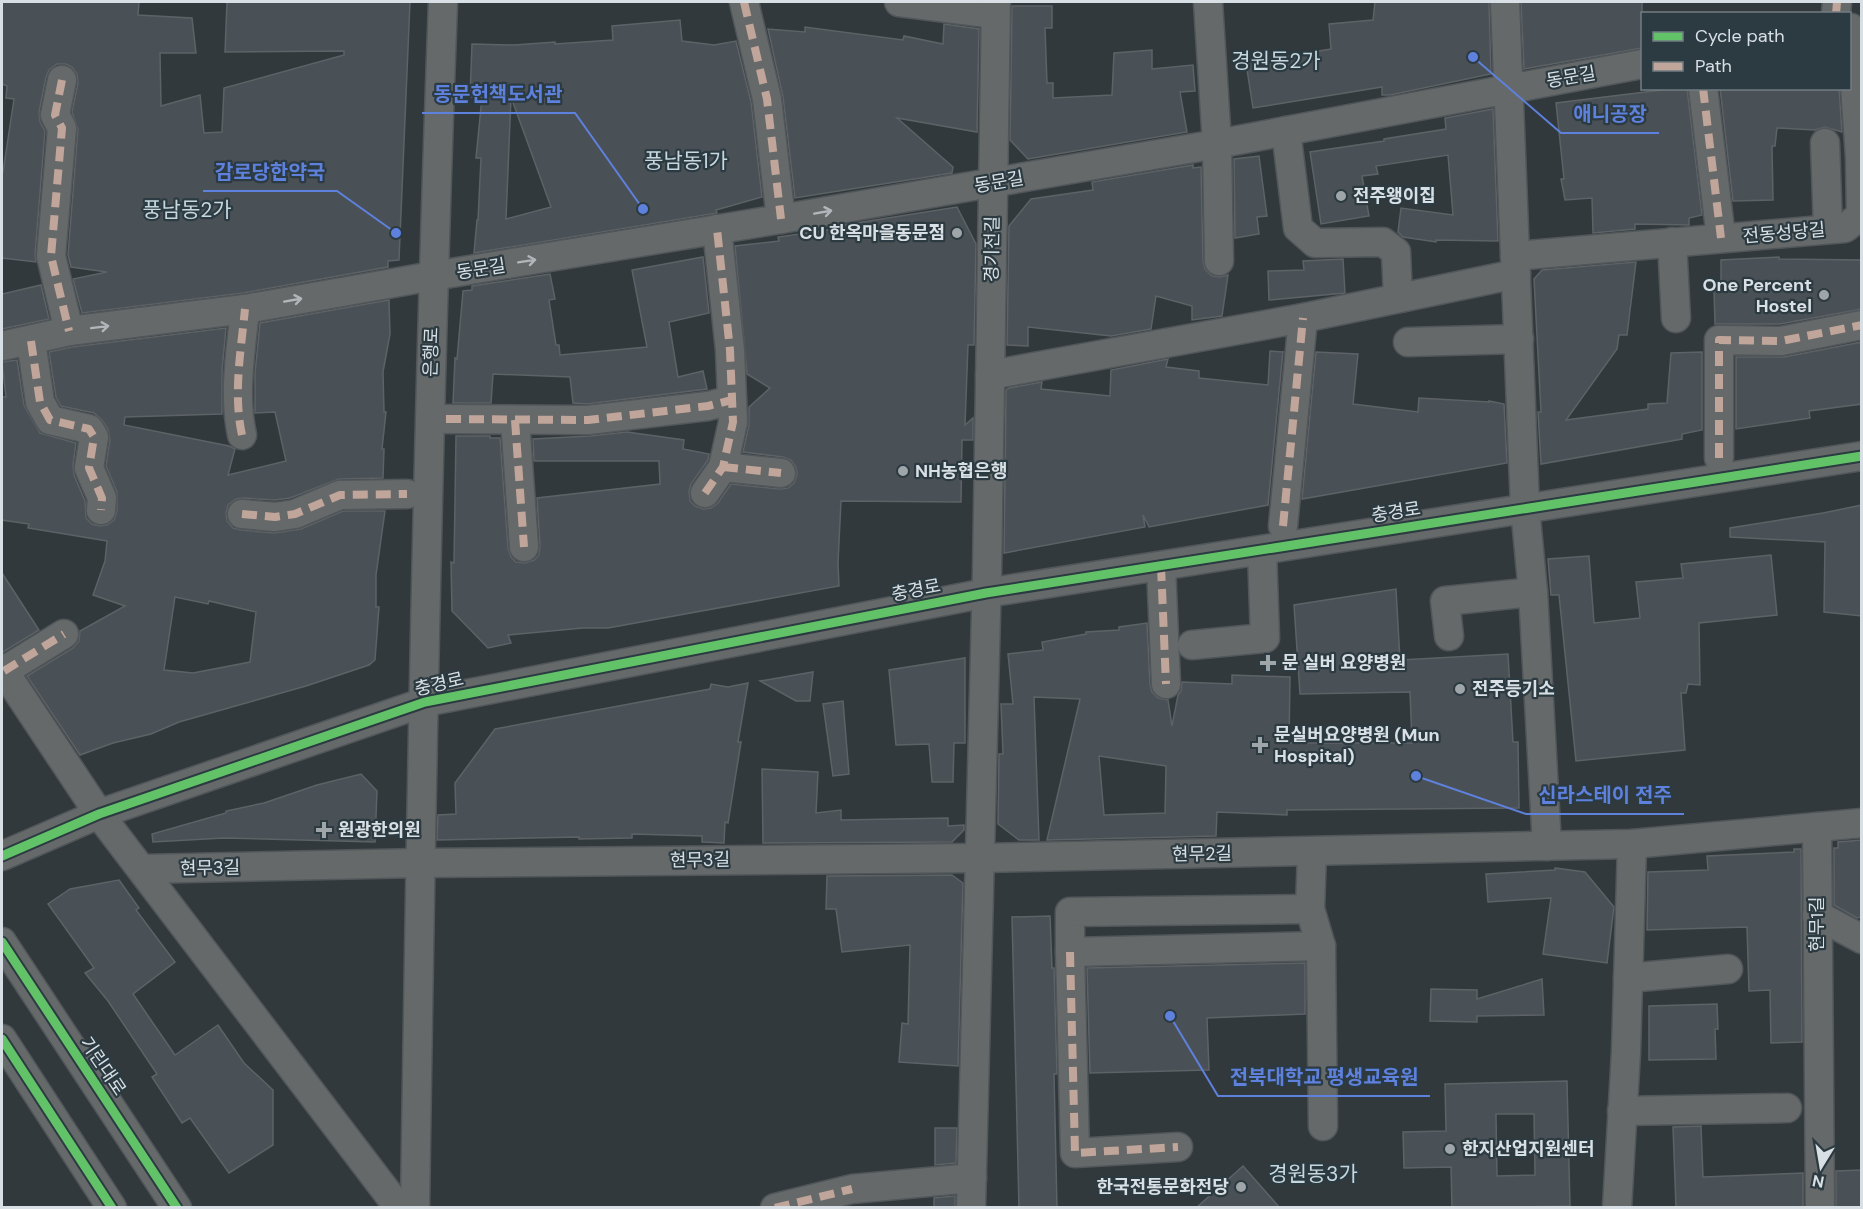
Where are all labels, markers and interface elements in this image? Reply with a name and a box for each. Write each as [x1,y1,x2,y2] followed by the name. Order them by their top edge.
[1641,12,1851,90] legend
[1695,24,1785,48] text: Cycle path
[1231,47,1321,75] district label: 경원동2가
[1695,54,1732,78] text: Path
[1544,61,1598,93] street label: 동문길
[422,75,575,113] callout: 동문헌책도서관
[434,81,563,107] text: 동문헌책도서관
[1561,95,1659,133] callout: 애니공장
[1573,101,1647,127] text: 애니공장
[644,147,728,175] district label: 풍남동1가
[203,153,337,191] callout: 감로당한약국
[215,159,325,185] text: 감로당한약국
[972,166,1026,198] street label: 동문길
[1353,184,1436,208] place label: 전주왱이집
[1334,189,1348,203] marker: 전주왱이집
[142,196,232,224] district label: 풍남동2가
[813,207,832,218] one-way arrow
[979,216,1005,282] street label: 경기전길
[1742,217,1826,249] street label: 전동성당길
[799,221,945,245] place label: CU 한옥마을동문점
[950,226,964,240] marker: CU 한옥마을동문점
[455,253,507,285] street label: 동문길
[517,255,536,266] one-way arrow
[1702,273,1812,318] place label: One Percent Hostel
[1817,288,1831,302] marker: One Percent Hostel
[283,294,303,305] one-way arrow
[90,322,110,333] one-way arrow
[418,327,444,377] street label: 은행로
[915,459,1007,483] place label: NH농협은행
[896,464,910,478] marker: NH농협은행
[1370,496,1422,528] street label: 충경로
[889,573,943,607] street label: 충경로
[1282,651,1406,675] place label: 문 실버 요양병원
[1259,654,1277,672] marker: 문 실버 요양병원
[412,667,466,701] street label: 충경로
[1472,677,1555,701] place label: 전주등기소
[1453,682,1467,696] marker: 전주등기소
[1274,723,1440,768] place label: 문실버요양병원 (Mun Hospital)
[1251,736,1269,754] marker: 문실버요양병원 (Mun Hospital)
[1526,776,1684,814] callout: 신라스테이 전주
[1538,782,1672,808] text: 신라스테이 전주
[338,818,421,842] place label: 원광한의원
[315,821,333,839] marker: 원광한의원
[1172,841,1232,867] street label: 현무2길
[670,847,730,873] street label: 현무3길
[180,855,240,881] street label: 현무3길
[1805,896,1829,952] street label: 현무1길
[75,1032,131,1100] street label: 기린대로
[1218,1058,1430,1096] callout: 전북대학교 평생교육원
[1230,1064,1418,1090] text: 전북대학교 평생교육원
[1462,1137,1594,1161] place label: 한지산업지원센터
[1791,1137,1851,1197] north arrow
[1443,1142,1457,1156] marker: 한지산업지원센터
[1268,1160,1358,1188] district label: 경원동3가
[1811,1170,1826,1193] text: N
[1097,1175,1229,1199] place label: 한국전통문화전당
[1234,1180,1248,1194] marker: 한국전통문화전당

